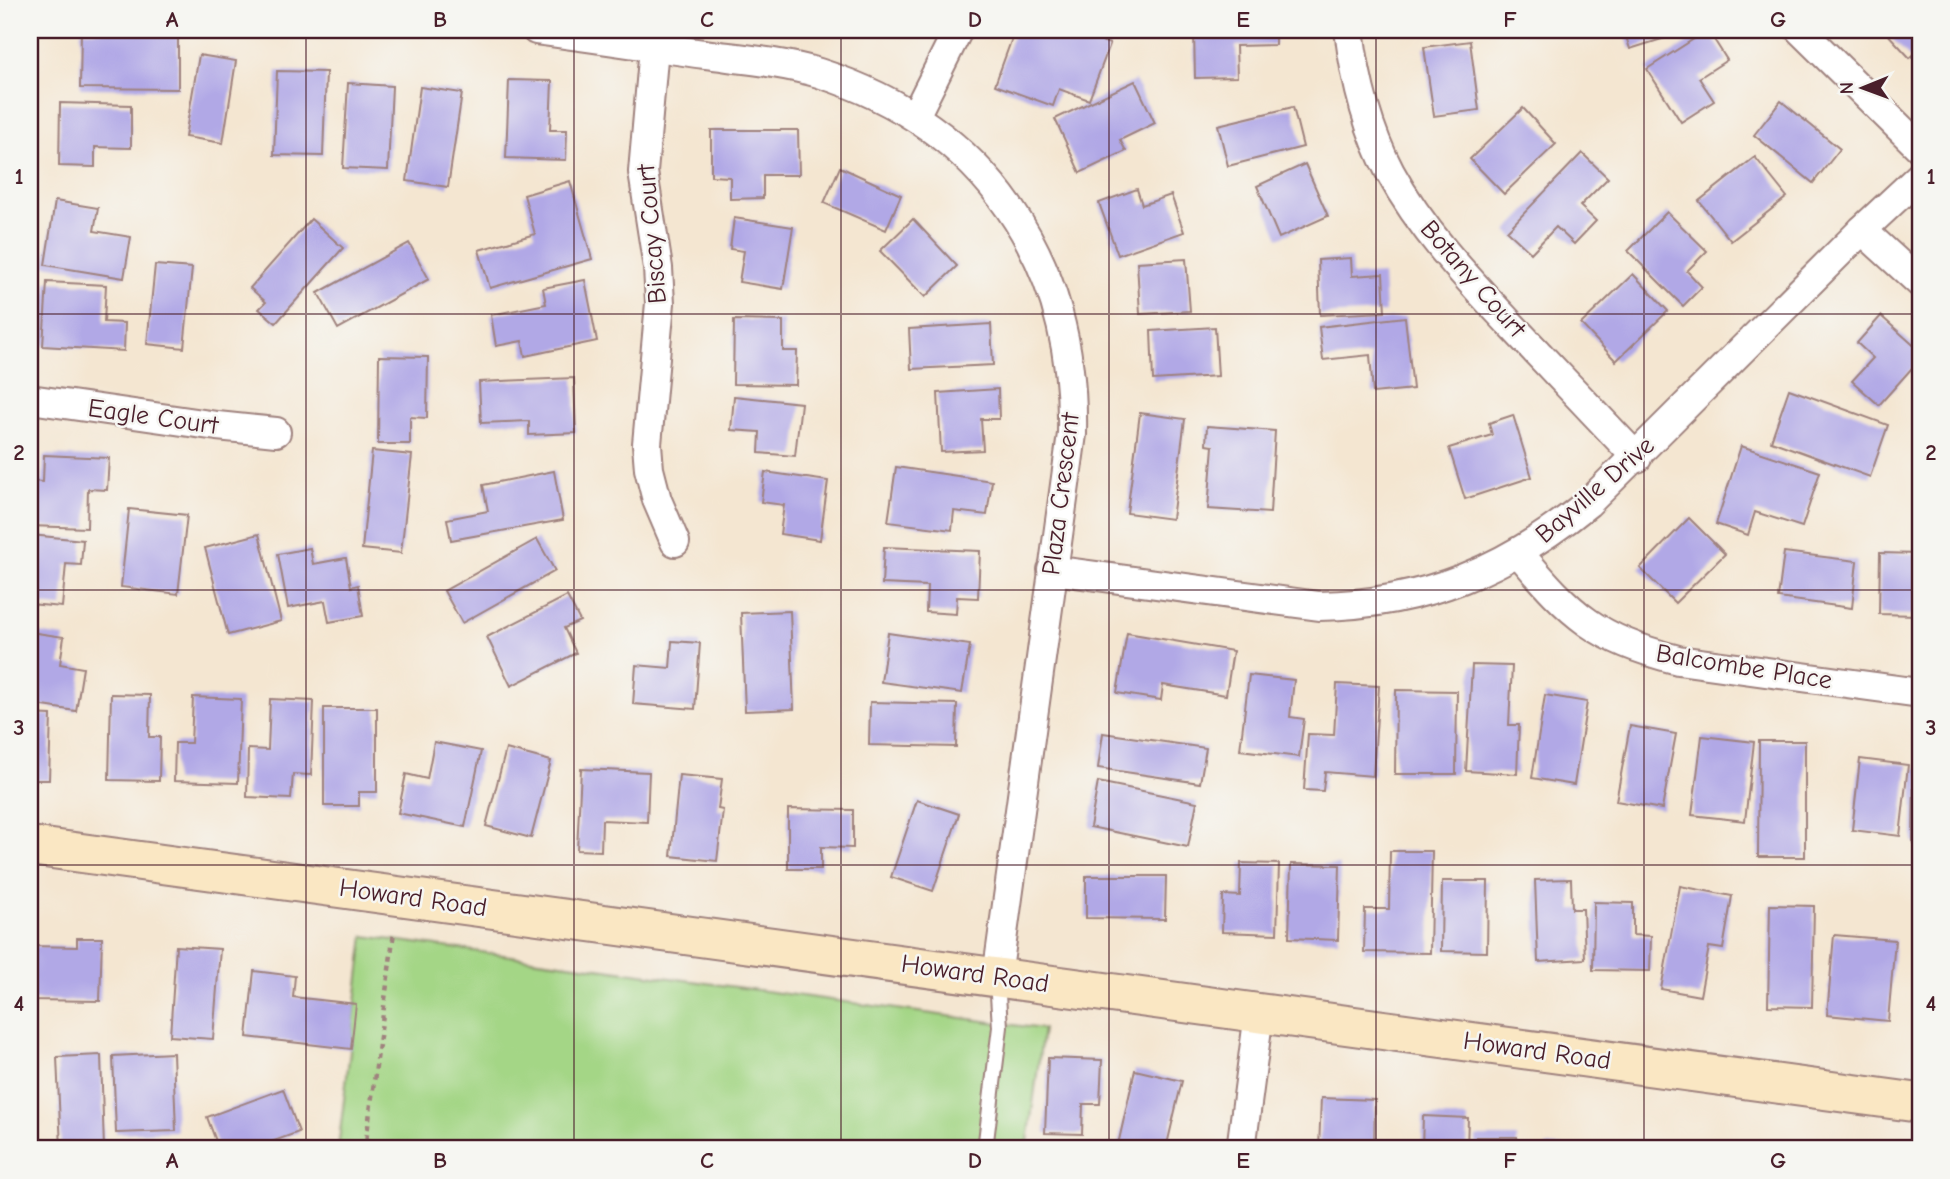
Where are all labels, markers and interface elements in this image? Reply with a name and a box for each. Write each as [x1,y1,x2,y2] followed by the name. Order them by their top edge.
[166,6,179,33] text: A
[433,6,447,33] text: B
[700,6,714,33] text: C
[968,6,982,33] text: D
[1236,6,1250,33] text: E
[1503,6,1517,33] text: F
[1770,6,1786,33] text: G
[1828,52,1898,122] north arrow
[1836,82,1858,95] text: N
[631,162,673,305] street label: Biscay Court
[14,163,24,190] text: 1
[1926,163,1936,190] text: 1
[1414,214,1533,345] street label: Botany Court
[86,393,222,441] street label: Eagle Court
[1036,410,1086,577] street label: Plaza Crescent
[1530,430,1660,550] street label: Bayville Drive
[13,439,25,466] text: 2
[1925,439,1937,466] text: 2
[1654,638,1834,696] street label: Balcombe Place
[13,714,25,741] text: 3
[1925,714,1937,741] text: 3
[337,873,489,923] street label: Howard Road
[899,949,1051,999] street label: Howard Road
[14,990,25,1017] text: 4
[1926,990,1937,1017] text: 4
[1461,1026,1613,1076] street label: Howard Road
[166,1147,179,1174] text: A
[433,1147,447,1174] text: B
[700,1147,714,1174] text: C
[968,1147,982,1174] text: D
[1236,1147,1250,1174] text: E
[1503,1147,1517,1174] text: F
[1770,1147,1786,1174] text: G

